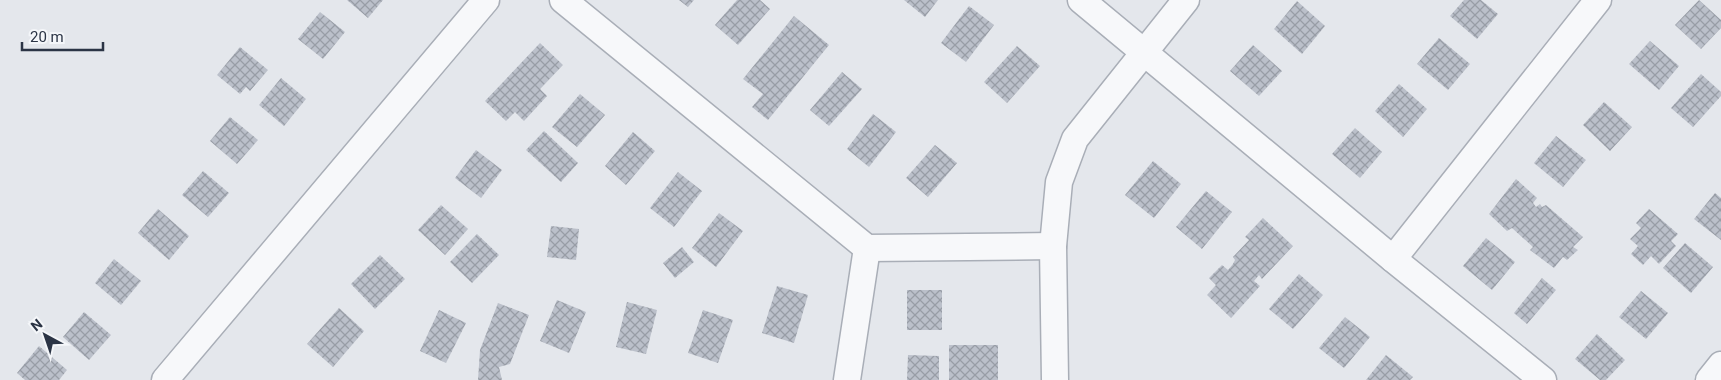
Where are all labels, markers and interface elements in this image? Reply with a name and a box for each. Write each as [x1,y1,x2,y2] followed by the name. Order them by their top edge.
[22,20,104,52] scale bar
[30,28,64,46] text: 20 m
[20,310,70,360] north arrow
[28,316,46,334] text: N

